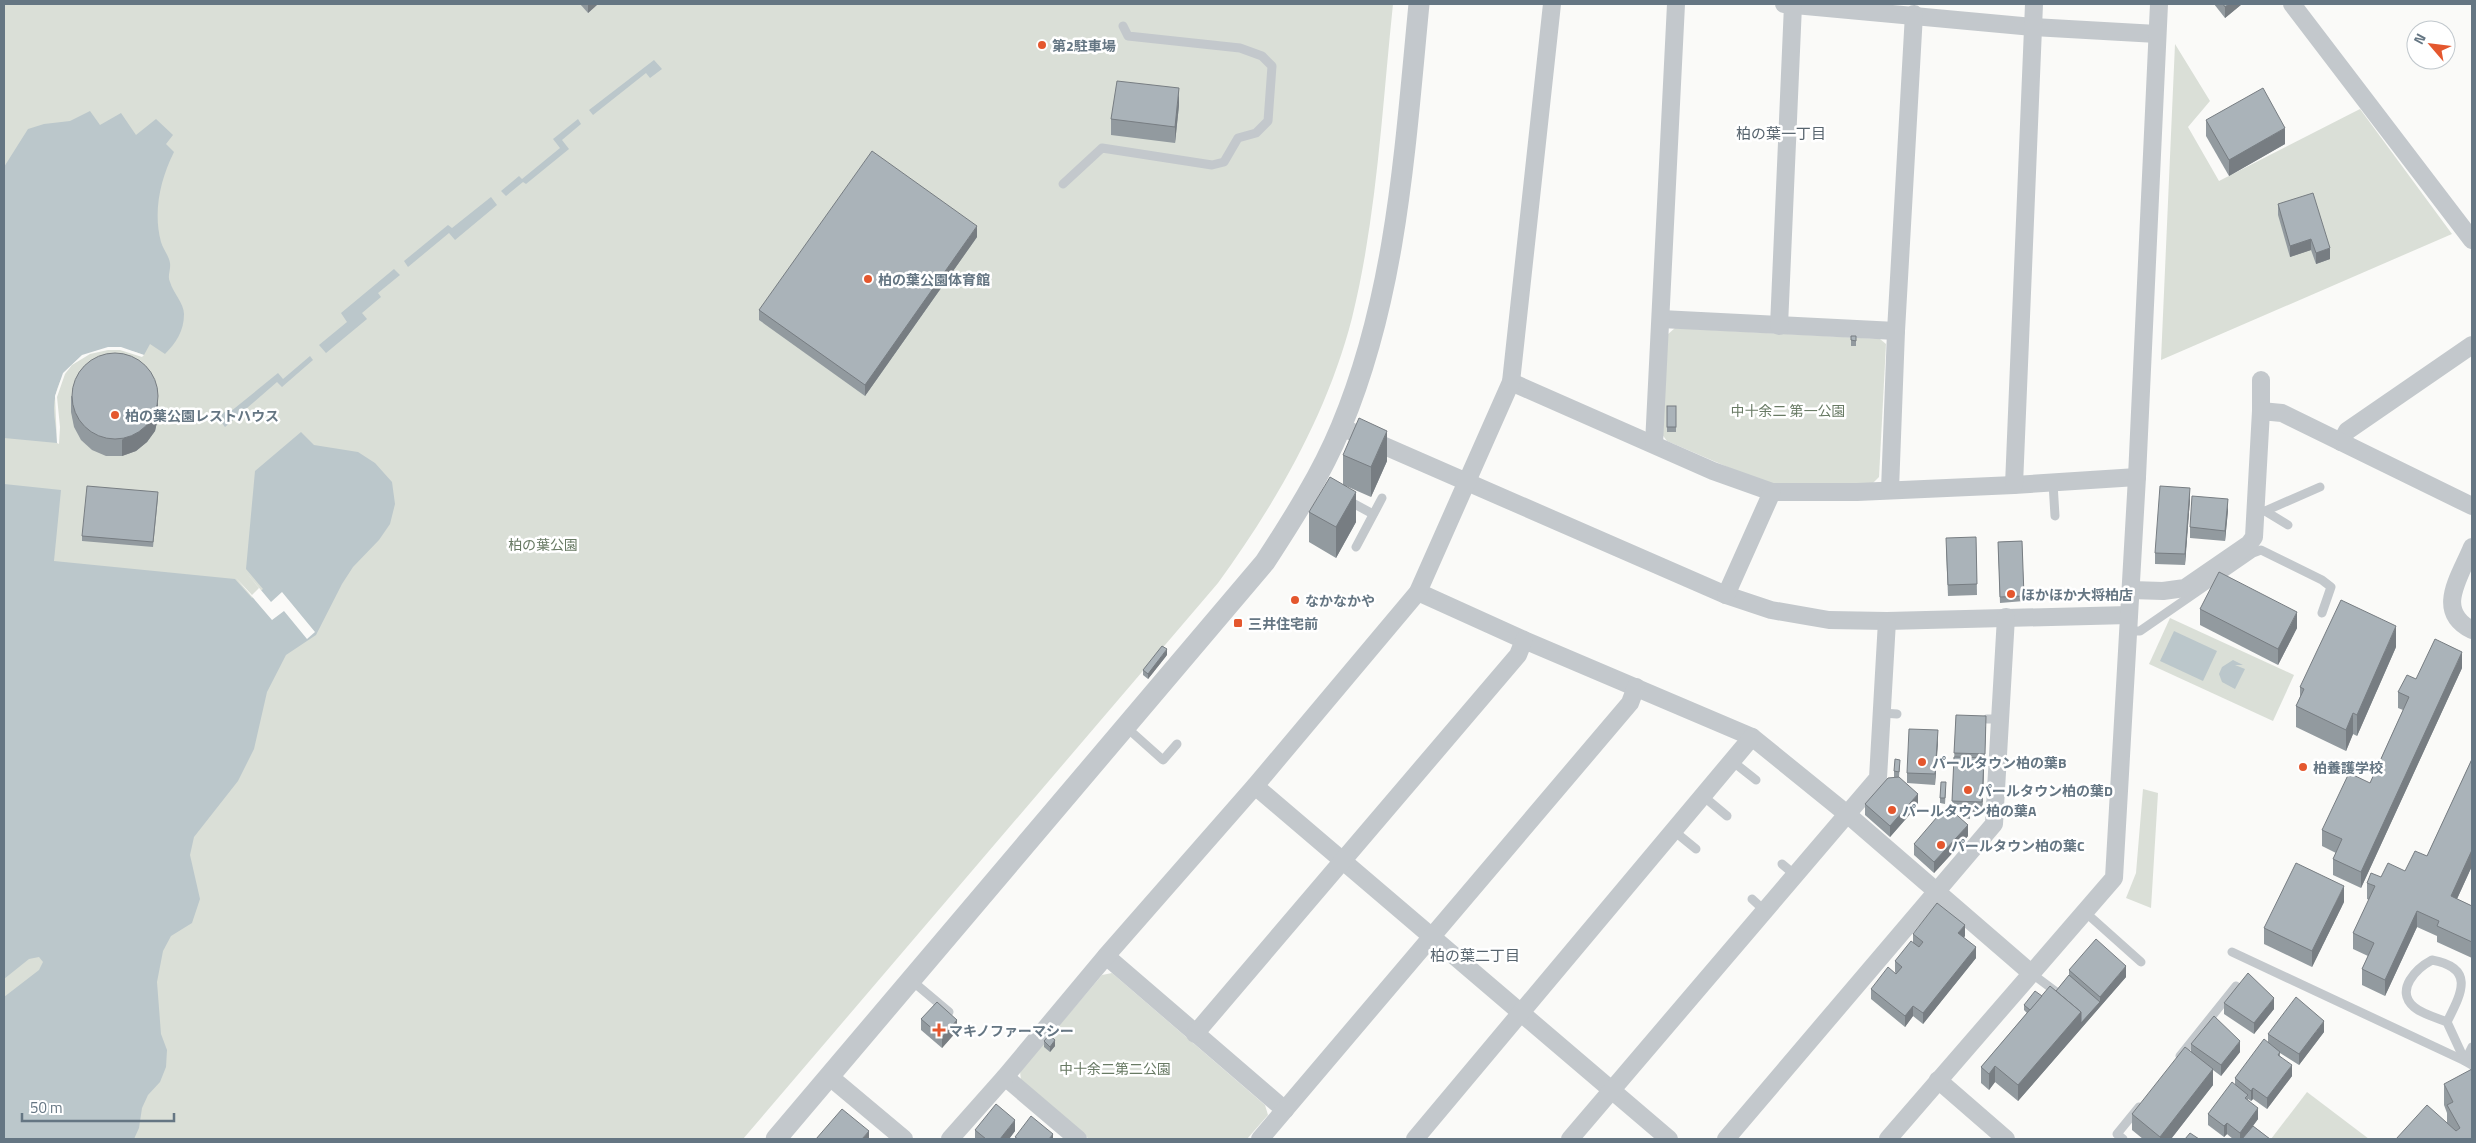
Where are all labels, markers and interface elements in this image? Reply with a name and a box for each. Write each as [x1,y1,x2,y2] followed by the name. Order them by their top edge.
[2406,20,2456,70] north arrow
[2408,29,2431,48] text: N
[1052,35,1116,56] place label: 第2駐車場
[1036,39,1048,51] marker: 第2駐車場
[1736,122,1826,145] district label: 柏の葉一丁目
[878,269,990,290] place label: 柏の葉公園体育館
[862,273,874,285] marker: 柏の葉公園体育館
[1730,400,1846,421] park label: 中十余二 第一公園
[125,405,279,426] place label: 柏の葉公園レストハウス
[109,409,121,421] marker: 柏の葉公園レストハウス
[508,534,578,555] park label: 柏の葉公園
[2021,584,2133,605] place label: ほかほか大将柏店
[2005,588,2017,600] marker: ほかほか大将柏店
[1305,590,1375,611] place label: なかなかや
[1289,594,1301,606] marker: なかなかや
[1248,613,1318,634] place label: 三井住宅前
[1232,617,1244,629] marker: 三井住宅前
[1932,752,2067,773] place label: パールタウン柏の葉B
[1916,756,1928,768] marker: パールタウン柏の葉B
[2313,757,2383,778] place label: 柏養護学校
[2297,761,2309,773] marker: 柏養護学校
[1978,780,2113,801] place label: パールタウン柏の葉D
[1962,784,1974,796] marker: パールタウン柏の葉D
[1902,800,2037,821] place label: パールタウン柏の葉A
[1886,804,1898,816] marker: パールタウン柏の葉A
[1951,835,2085,856] place label: パールタウン柏の葉C
[1935,839,1947,851] marker: パールタウン柏の葉C
[1430,944,1520,967] district label: 柏の葉二丁目
[949,1020,1074,1041] place label: マキノファーマシー
[933,1024,945,1036] marker: マキノファーマシー
[1059,1058,1171,1079] park label: 中十余二第二公園
[22,1090,175,1122] scale bar
[30,1096,63,1119] text: 50 m

